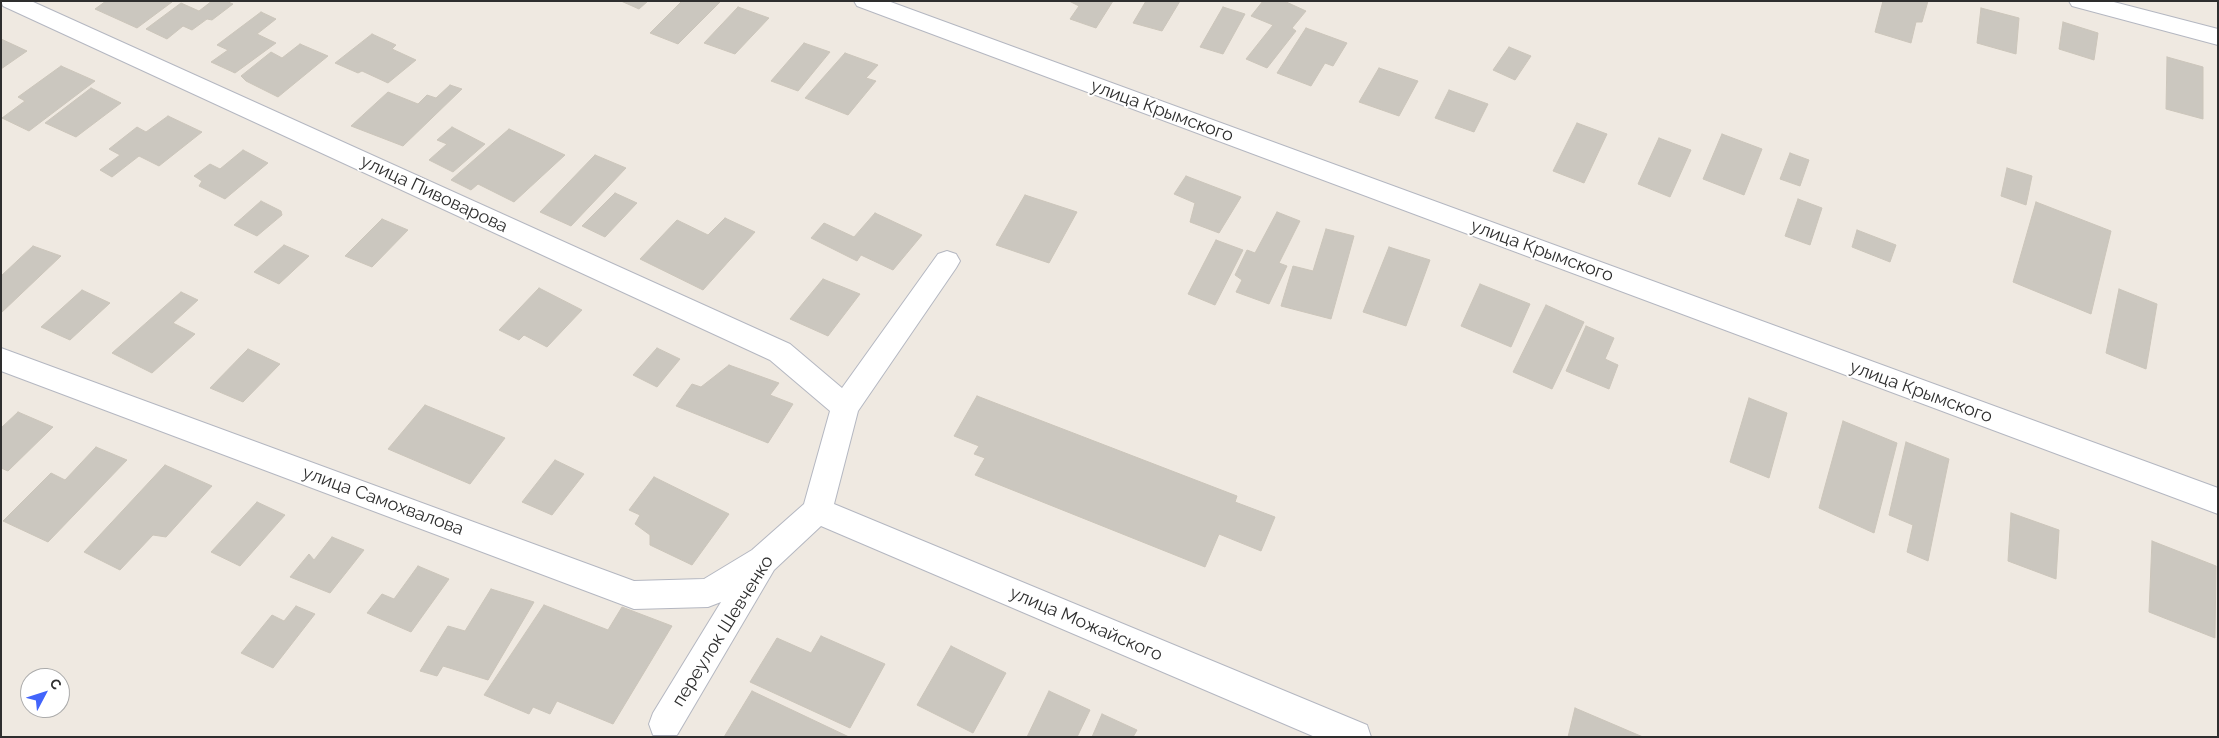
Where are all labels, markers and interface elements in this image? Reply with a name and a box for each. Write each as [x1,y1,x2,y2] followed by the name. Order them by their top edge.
[1088,75,1236,147] street label: улица Крымского
[357,150,511,238] street label: улица Пивоварова
[1468,215,1616,287] street label: улица Крымского
[1847,356,1995,428] street label: улица Крымского
[299,462,467,540] street label: улица Самохвалова
[668,551,778,711] street label: переулок Шевченко
[1006,582,1166,666] street label: улица Можайского
[20,668,70,718] north arrow
[47,675,65,693] text: С

